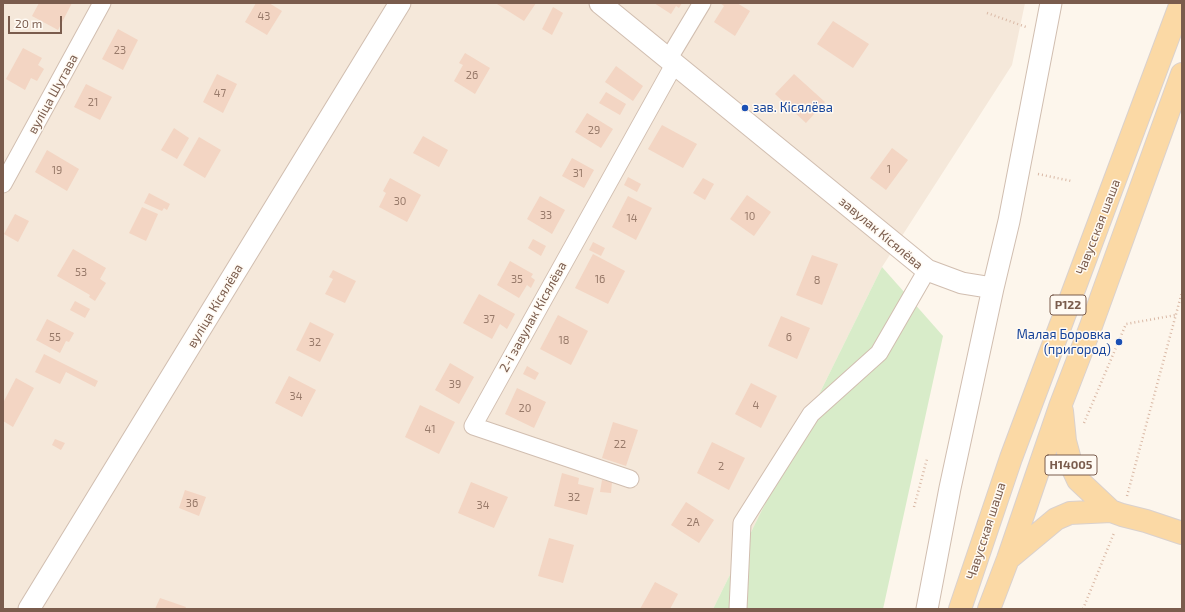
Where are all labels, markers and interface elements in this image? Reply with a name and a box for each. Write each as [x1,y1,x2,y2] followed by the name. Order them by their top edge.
[10,8,64,34] scale bar
[258,9,270,23] house number: 43
[15,16,42,30] text: 20 m
[114,43,126,57] house number: 23
[25,51,81,137] street label: вуліца Шутава
[466,68,478,82] house number: 26
[214,86,226,100] house number: 47
[88,95,98,109] house number: 21
[753,100,833,116] place label: зав. Кісялёва
[740,103,750,113] marker: зав. Кісялёва
[588,123,600,137] house number: 29
[887,162,891,176] house number: 1
[52,163,62,177] house number: 19
[573,166,583,180] house number: 31
[1073,177,1123,277] street label: Чавусская шаша
[836,193,926,273] street label: завулак Кісялёва
[394,194,406,208] house number: 30
[540,208,552,222] house number: 33
[744,209,756,223] house number: 10
[626,211,638,225] house number: 14
[496,259,570,375] street label: 2-і завулак Кісялёва
[184,261,246,351] street label: вуліца Кісялёва
[75,265,87,279] house number: 53
[511,272,523,286] house number: 35
[595,272,605,286] house number: 16
[814,273,820,287] house number: 8
[1050,295,1086,315] road number: Р122
[483,312,495,326] house number: 37
[1016,327,1111,358] place label: Малая Боровка (пригород)
[49,330,61,344] house number: 55
[786,330,792,344] house number: 6
[558,333,570,347] house number: 18
[309,335,321,349] house number: 32
[1114,337,1124,347] marker: Малая Боровка (пригород)
[449,377,461,391] house number: 39
[290,389,302,403] house number: 34
[753,398,759,412] house number: 4
[519,401,531,415] house number: 20
[424,422,436,436] house number: 41
[614,437,626,451] house number: 22
[1045,455,1097,475] road number: Н14005
[718,459,724,473] house number: 2
[963,480,1009,582] street label: Чавусская шаша
[568,490,580,504] house number: 32
[186,496,198,510] house number: 36
[477,498,489,512] house number: 34
[686,515,700,529] house number: 2А

